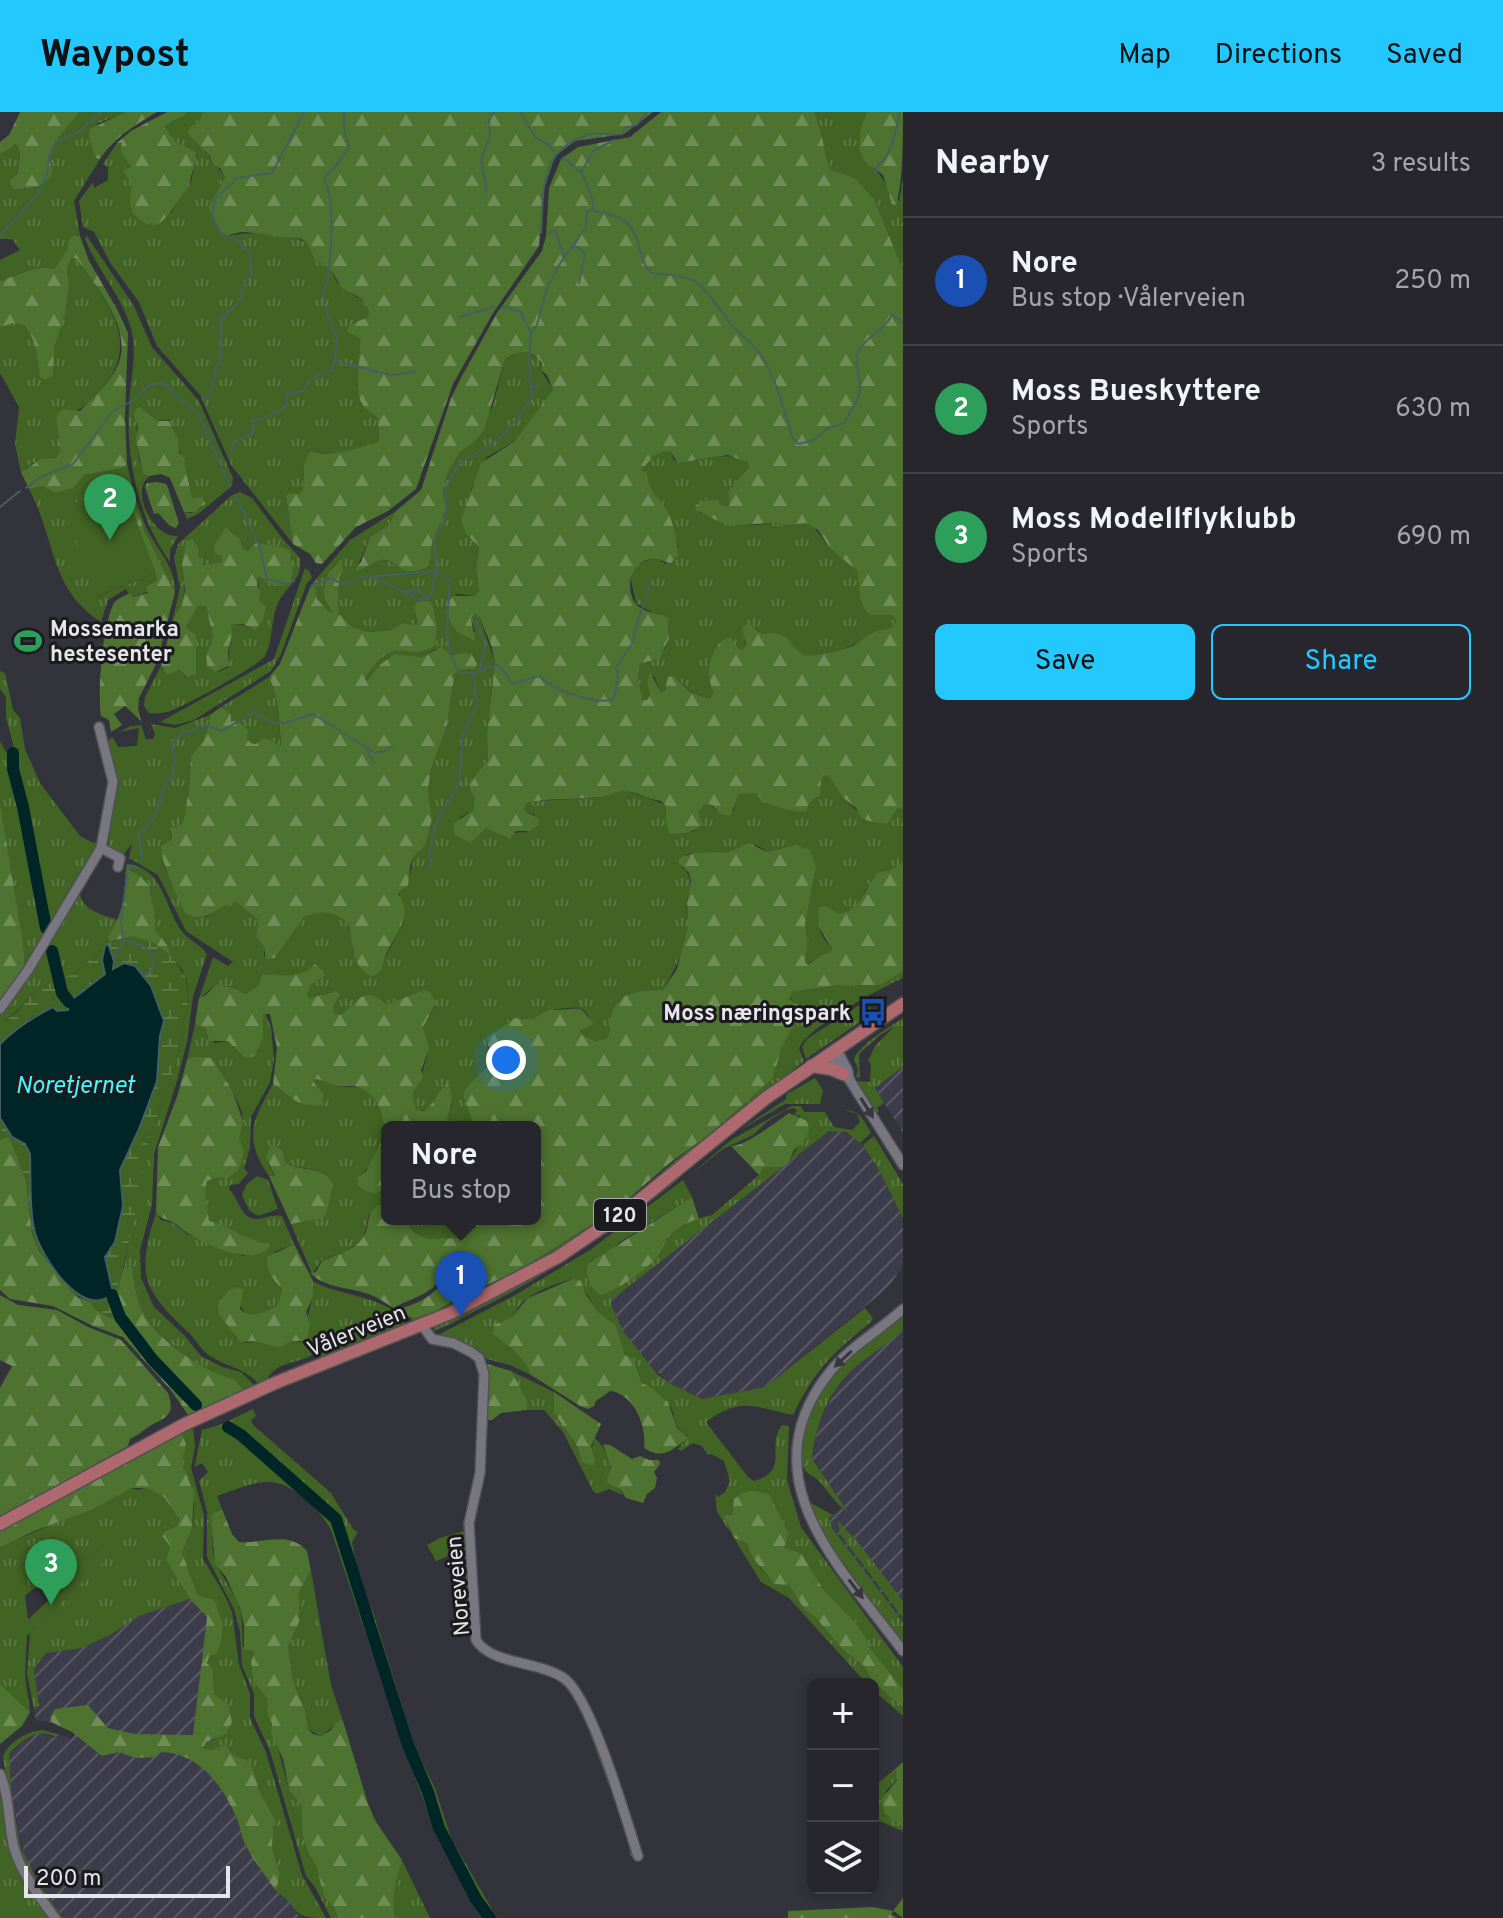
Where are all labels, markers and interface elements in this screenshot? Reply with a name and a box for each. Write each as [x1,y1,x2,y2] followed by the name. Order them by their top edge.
[40,32,190,81] text: Waypost
[1118,38,1171,74] text: Map
[1215,38,1342,74] text: Directions
[1386,38,1463,74] text: Saved
[935,143,1050,186] text: Nearby
[1371,148,1471,181] text: 3 results
[1011,246,1078,283] text: Nore
[956,265,966,298] text: 1
[1394,265,1471,298] text: 250 m
[1011,283,1246,316] text: Bus stop · Vålerveien
[1011,374,1261,411] text: Moss Bueskyttere
[953,393,969,426] text: 2
[1395,393,1471,426] text: 630 m
[1011,411,1088,444] text: Sports
[84,474,136,540] pin: 2
[1011,502,1297,539] text: Moss Modellflyklubb
[953,521,969,554] text: 3
[1396,521,1471,554] text: 690 m
[1011,539,1088,572] text: Sports
[50,617,179,669] place label: Mossemarka hestesenter
[935,624,1195,700] button: Save
[1211,624,1471,700] button: Share
[13,626,43,656] sports icon: Mossemarka hestesenter
[858,997,888,1027] bus stop icon: Moss næringspark
[663,1001,851,1028] place label: Moss næringspark
[486,1040,526,1080] your location
[15,1072,136,1102] water label: Noretjernet
[860,1097,875,1118] one-way arrow
[381,1121,541,1225] popup
[411,1138,477,1175] text: Nore
[411,1175,511,1208] text: Bus stop
[594,1199,646,1231] road number: 120
[435,1251,487,1317] pin: 1
[304,1300,410,1364] street label: Vålerveien
[834,1349,853,1367] one-way arrow
[442,1535,477,1637] street label: Noreveien
[25,1539,77,1605] pin: 3
[848,1578,864,1599] one-way arrow
[807,1678,879,1894] map controls
[807,1678,879,1750] button: +
[807,1750,879,1822] button: −
[807,1822,879,1894] button: layers
[24,1862,230,1898] scale bar
[36,1866,101,1893] text: 200 m

